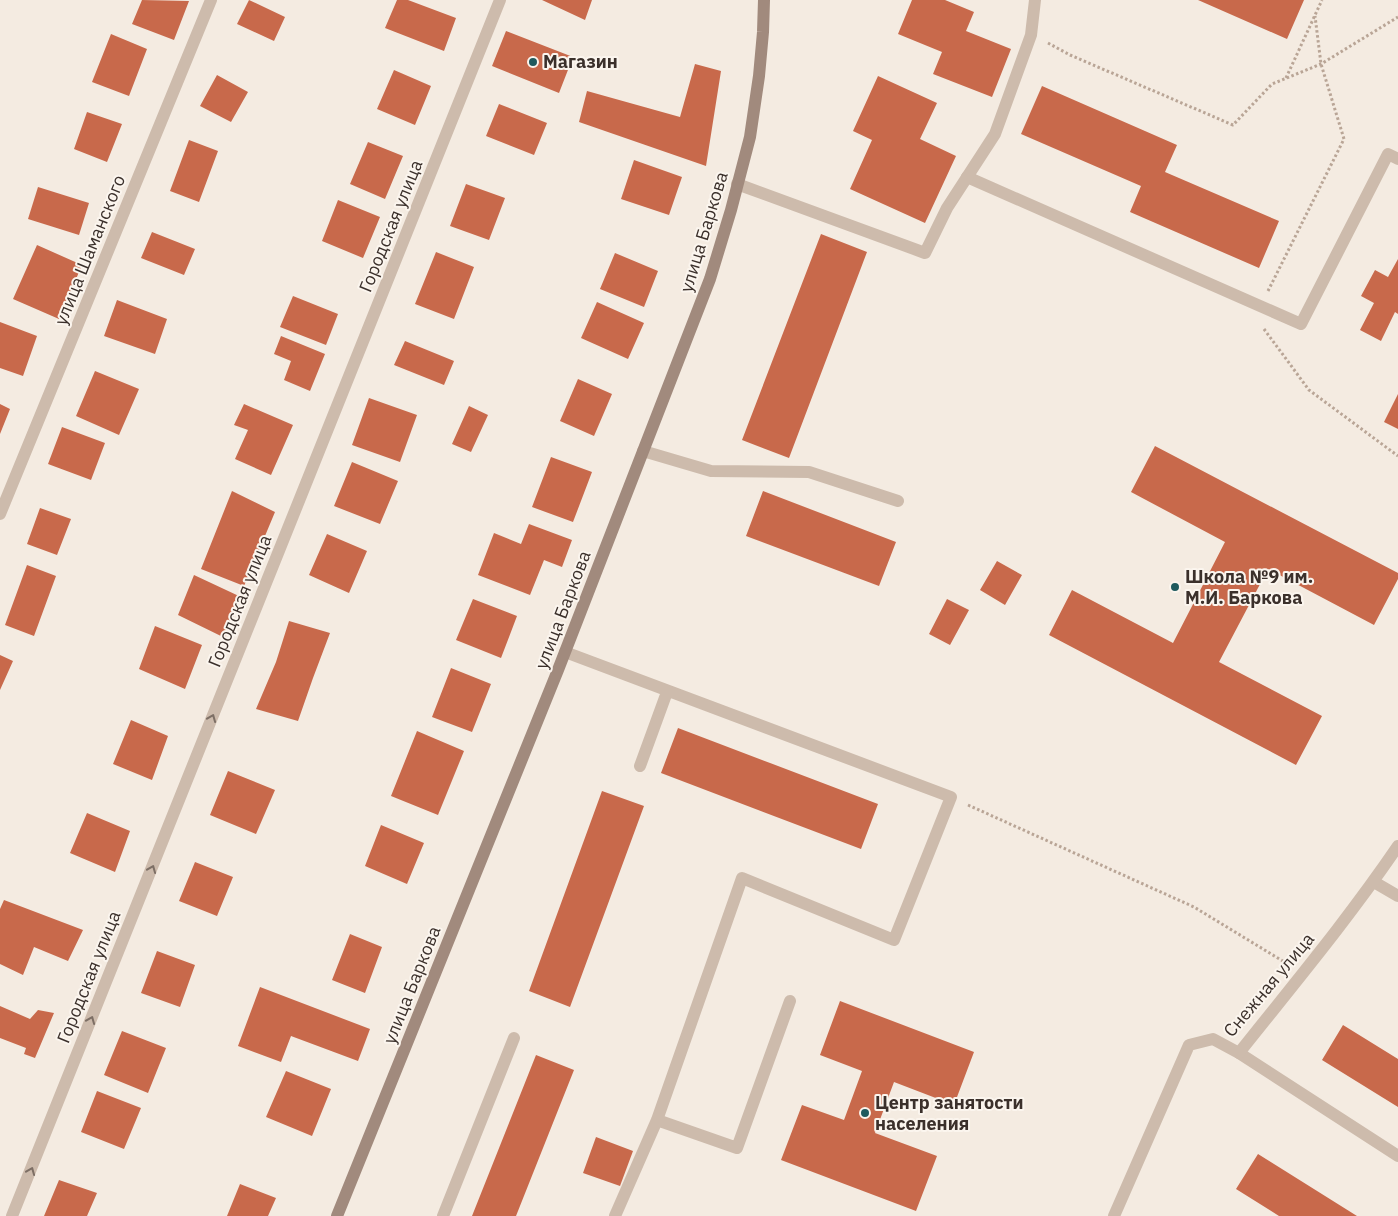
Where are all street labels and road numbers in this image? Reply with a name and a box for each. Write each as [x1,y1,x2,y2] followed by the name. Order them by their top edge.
[354,156,428,295] street label: Городская улица
[674,168,733,295] street label: улица Баркова
[49,171,130,328] street label: улица Шаманского
[203,531,277,670] street label: Городская улица
[529,547,596,672] street label: улица Баркова
[52,907,126,1046] street label: Городская улица
[377,922,446,1047] street label: улица Баркова
[1218,928,1319,1042] street label: Снежная улица

